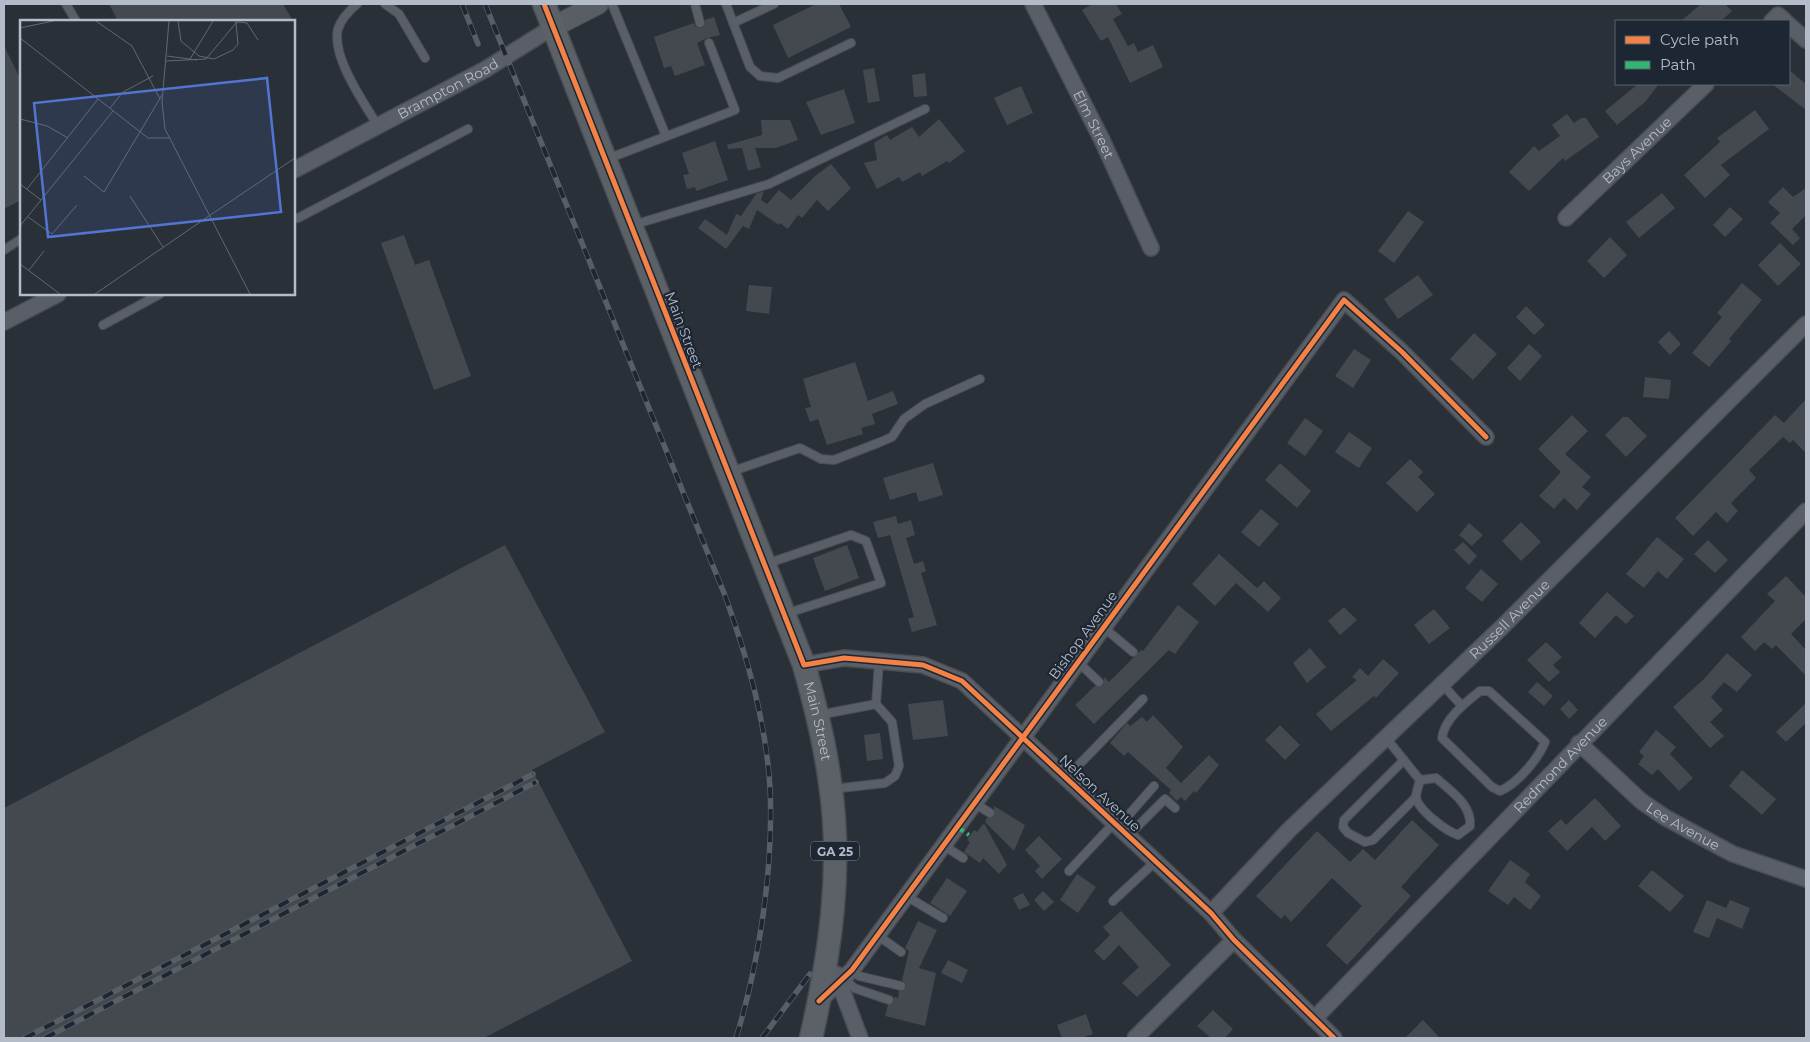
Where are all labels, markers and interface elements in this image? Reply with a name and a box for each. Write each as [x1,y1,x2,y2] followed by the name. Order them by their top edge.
[20,20,295,295] inset map
[1615,20,1790,85] legend
[1660,30,1739,49] text: Cycle path
[394,54,502,123] street label: Brampton Road
[1660,55,1696,74] text: Path
[1069,87,1118,162] street label: Elm Street
[1598,113,1675,188] street label: Bays Avenue
[661,289,707,371] street label: Main Street
[1465,576,1554,663] street label: Russell Avenue
[1045,587,1121,683] street label: Bishop Avenue
[800,679,836,762] street label: Main Street
[1510,713,1611,817] street label: Redmond Avenue
[1055,751,1145,835] street label: Nelson Avenue
[1643,798,1723,854] street label: Lee Avenue
[811,841,859,860] road number: GA 25

